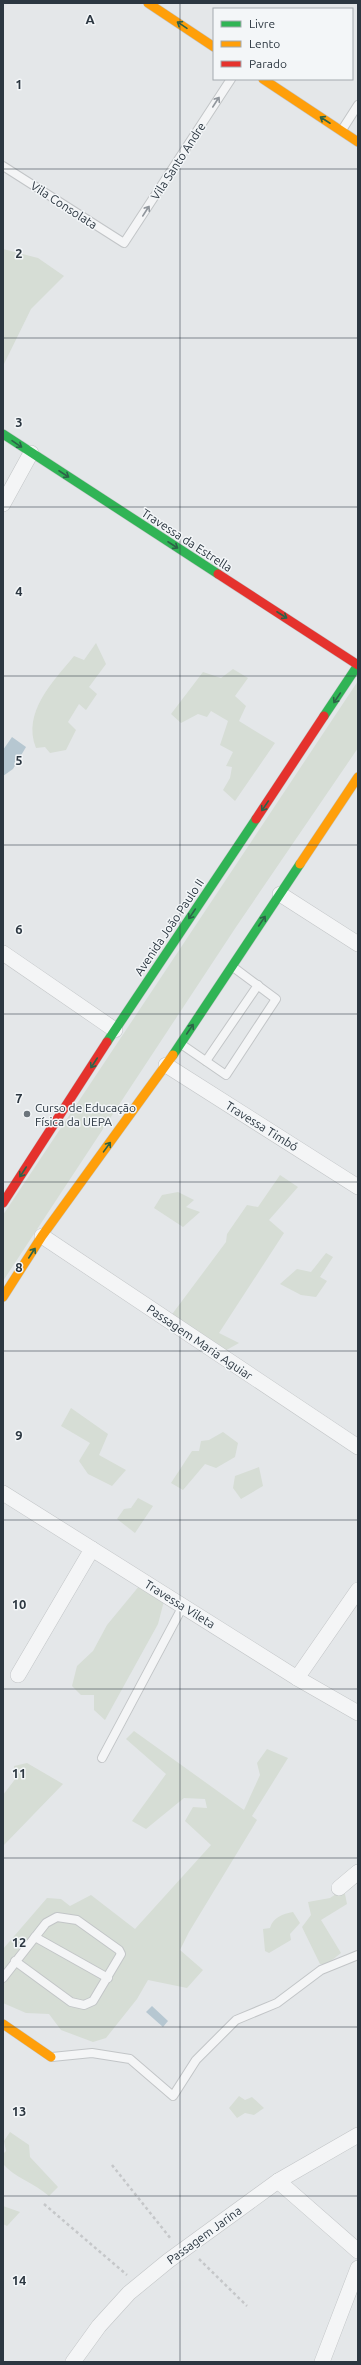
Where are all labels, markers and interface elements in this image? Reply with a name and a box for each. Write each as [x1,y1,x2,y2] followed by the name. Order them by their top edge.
[213,8,353,80] legend
[85,12,95,26] text: A
[249,17,275,30] text: Livre
[176,21,187,29] one-way arrow
[249,37,280,50] text: Lento
[249,57,287,70] text: Parado
[15,77,23,91] text: 1
[212,96,220,107] one-way arrow
[320,116,331,124] one-way arrow
[148,120,208,202] street label: Vila Santo Andre
[28,179,100,231] street label: Vila Consolata
[142,205,150,217] one-way arrow
[15,246,23,260] text: 2
[15,415,23,429] text: 3
[11,440,23,448] one-way arrow
[58,470,69,478] one-way arrow
[139,506,235,574] street label: Travessa da Estrella
[167,541,179,549] one-way arrow
[15,584,23,598] text: 4
[276,611,287,619] one-way arrow
[333,692,341,703] one-way arrow
[15,753,23,767] text: 5
[260,800,268,812] one-way arrow
[132,876,206,978] street label: Avenida João Paulo II
[188,908,196,919] one-way arrow
[258,916,266,927] one-way arrow
[15,922,23,936] text: 6
[186,1024,194,1035] one-way arrow
[89,1057,97,1069] one-way arrow
[15,1091,23,1105] text: 7
[223,1098,301,1154] street label: Travessa Timbó
[35,1101,136,1128] place label: Curso de Educação Física da UEPA
[22,1109,32,1119] marker: Curso de Educação Física da UEPA
[103,1141,111,1152] one-way arrow
[19,1166,27,1177] one-way arrow
[28,1247,36,1259] one-way arrow
[15,1260,23,1274] text: 8
[145,1302,256,1382] street label: Passagem Maria Aguiar
[15,1428,23,1442] text: 9
[143,1577,217,1631] street label: Travessa Vileta
[12,1597,26,1611] text: 10
[12,1766,26,1780] text: 11
[12,1935,26,1949] text: 12
[12,2104,26,2118] text: 13
[164,2204,244,2266] street label: Passagem Jarina
[12,2273,26,2287] text: 14

